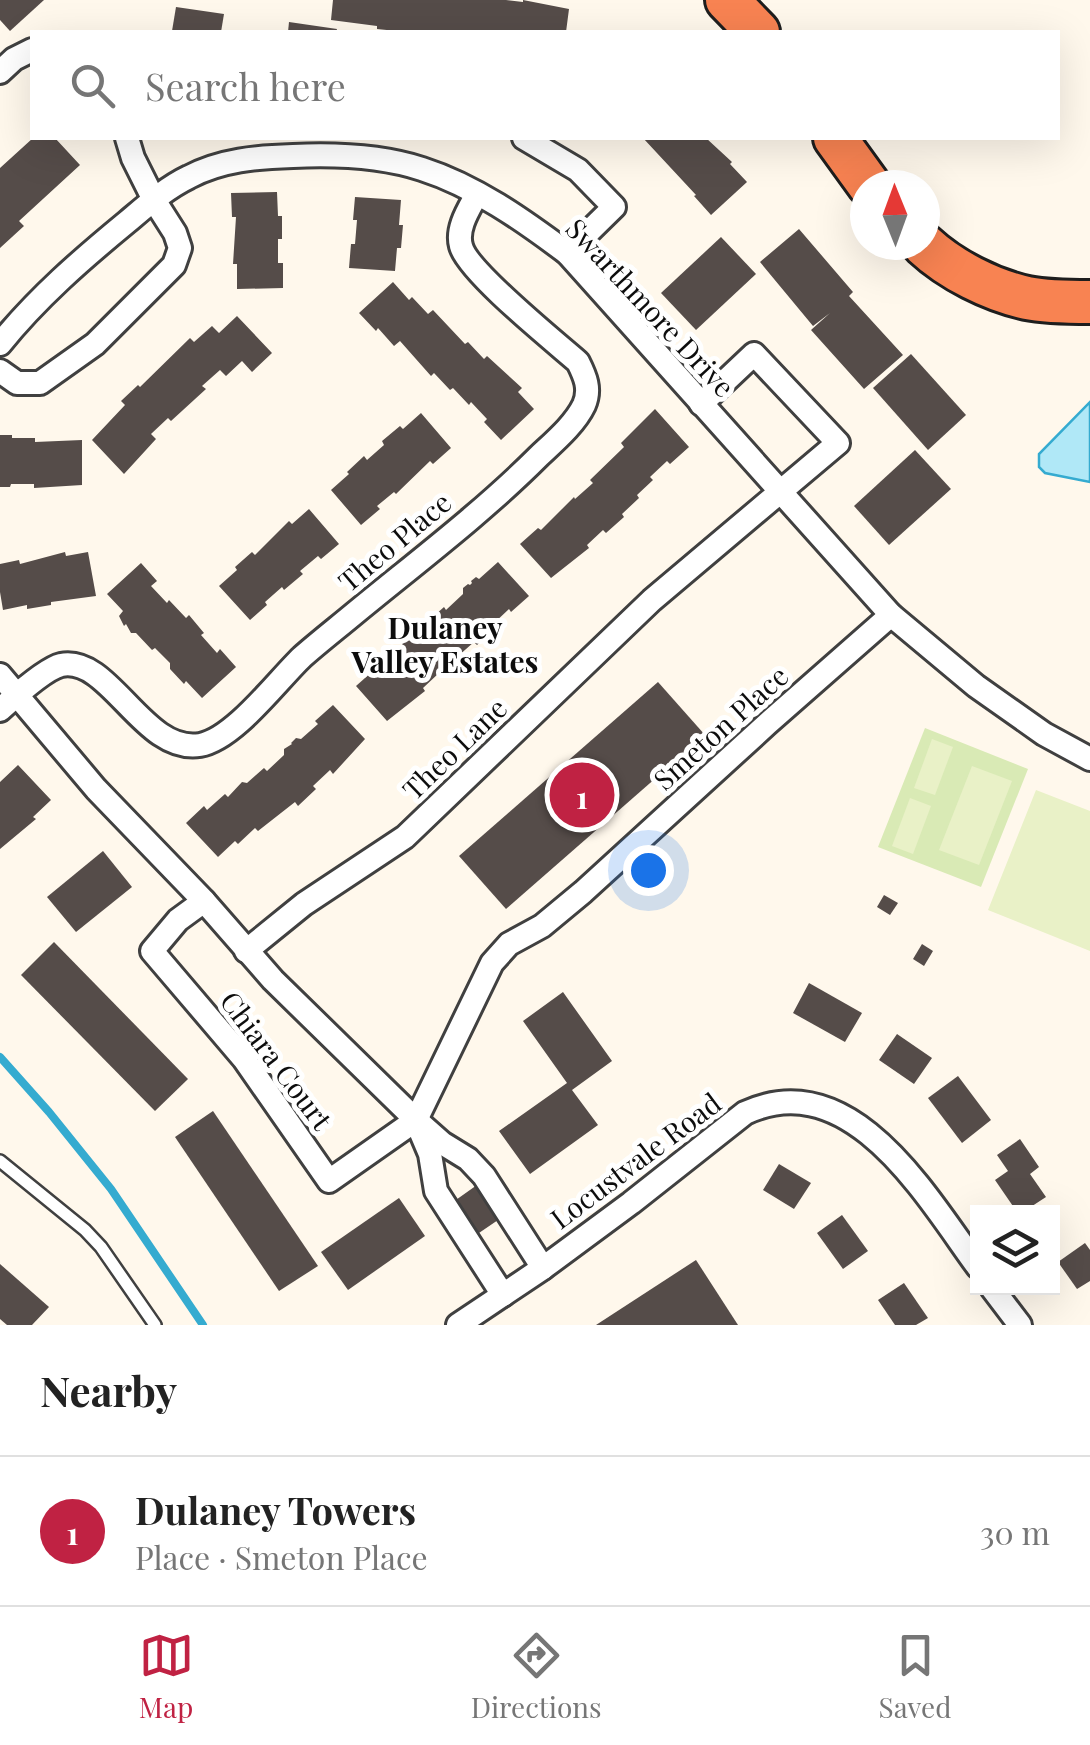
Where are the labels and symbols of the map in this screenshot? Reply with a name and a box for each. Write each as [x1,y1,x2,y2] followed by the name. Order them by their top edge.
[850,170,940,260] north arrow
[559,210,743,404] street label: Swarthmore Drive
[330,483,458,599] street label: Theo Place
[351,607,538,681] district label: Dulaney Valley Estates
[645,657,795,797] street label: Smeton Place
[394,689,514,807] street label: Theo Lane
[550,758,614,832] pin: 1
[623,845,674,896] your location
[213,983,342,1138] street label: Chiara Court
[542,1084,728,1236] street label: Locustvale Road

